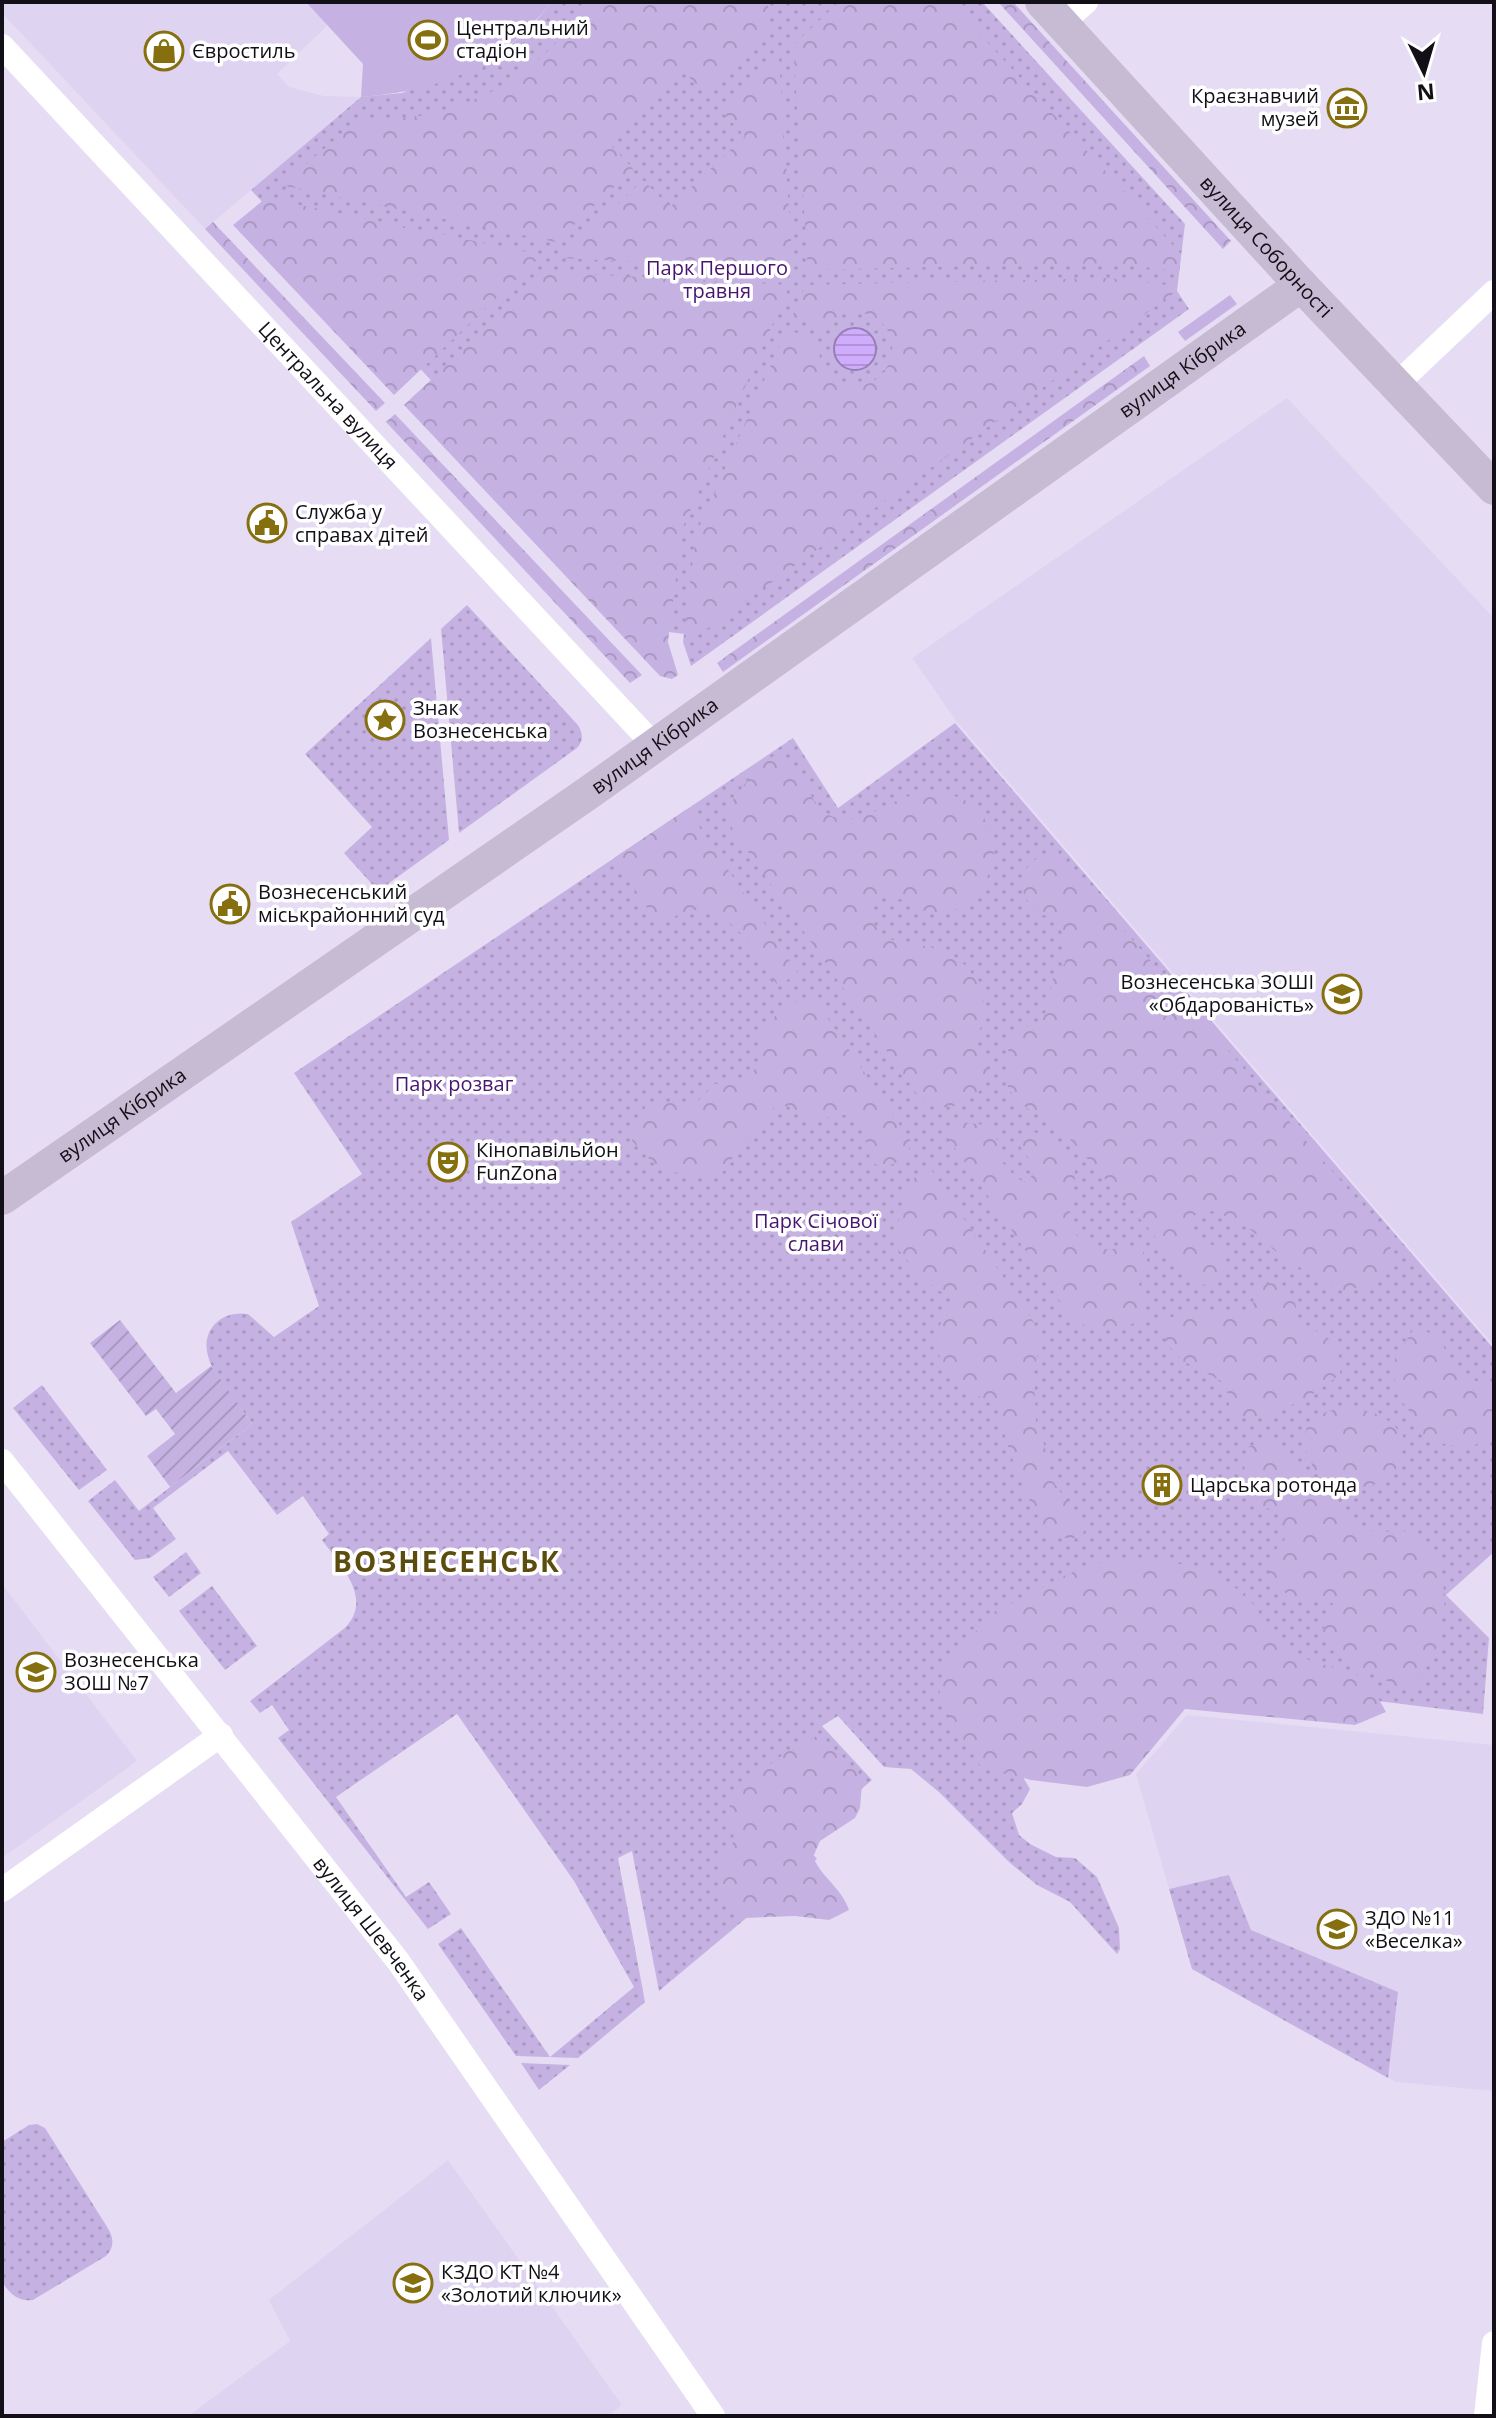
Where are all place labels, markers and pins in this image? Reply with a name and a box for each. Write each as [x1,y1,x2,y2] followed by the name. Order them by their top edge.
[456,14,589,64] place label: Центральний стадіон
[407,19,449,61] sports icon: Центральний стадіон
[143,30,185,72] shop icon: Євростиль
[192,37,296,64] place label: Євростиль
[1191,82,1319,132] place label: Краєзнавчий музей
[1326,87,1368,129] museum icon: Краєзнавчий музей
[295,498,429,548] place label: Служба у справах дітей
[246,502,288,544] public building icon: Служба у справах дітей
[413,694,548,744] place label: Знак Вознесенська
[364,699,406,741] place icon: Знак Вознесенська
[258,878,445,928] place label: Вознесенський міськрайонний суд
[209,883,251,925] public building icon: Вознесенський міськрайонний суд
[1121,968,1314,1018] place label: Вознесенська ЗОШІ «Обдарованість»
[1321,973,1363,1015] school or university icon: Вознесенська ЗОШІ «Обдарованість»
[476,1136,619,1186] place label: Кінопавільйон FunZona
[427,1141,469,1183] theatre icon: Кінопавільйон FunZona
[1141,1464,1183,1506] building icon: Царська ротонда
[1190,1471,1357,1498] place label: Царська ротонда
[64,1646,199,1696] place label: Вознесенська ЗОШ №7
[15,1651,57,1693] school or university icon: Вознесенська ЗОШ №7
[1365,1904,1463,1954] place label: ЗДО №11 «Веселка»
[1316,1908,1358,1950] school or university icon: ЗДО №11 «Веселка»
[441,2258,622,2308] place label: КЗДО КТ №4 «Золотий ключик»
[392,2262,434,2304] school or university icon: КЗДО КТ №4 «Золотий ключик»

